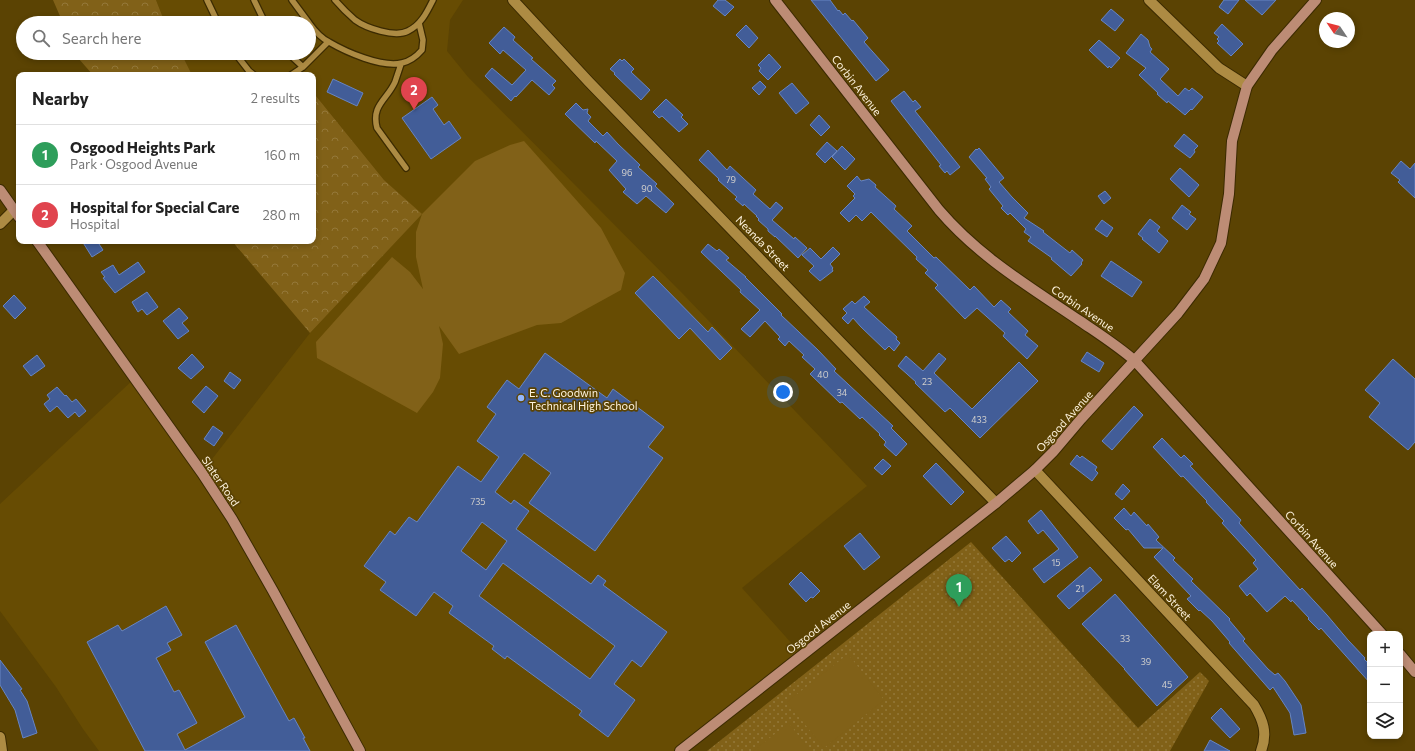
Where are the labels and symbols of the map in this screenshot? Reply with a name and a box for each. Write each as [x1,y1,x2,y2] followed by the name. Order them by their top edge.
[1319,12,1355,48] north arrow
[829,52,885,118] street label: Corbin Avenue
[401,77,427,110] pin: 2
[622,167,632,178] house number: 96
[726,174,736,185] house number: 79
[641,183,653,194] house number: 90
[734,213,793,274] street label: Neanda Street
[1049,282,1117,334] street label: Corbin Avenue
[817,369,829,380] house number: 40
[922,376,932,387] house number: 23
[773,382,793,402] your location
[529,386,638,412] place label: E. C. Goodwin Technical High School
[837,387,848,398] house number: 34
[1033,387,1095,454] street label: Osgood Avenue
[516,393,526,403] marker: E. C. Goodwin Technical High School
[971,414,987,425] house number: 433
[200,454,242,508] street label: Slater Road
[470,496,486,507] house number: 735
[1283,508,1341,571] street label: Corbin Avenue
[1051,557,1061,568] house number: 15
[1146,571,1195,623] street label: Elam Street
[946,574,972,607] pin: 1
[1076,583,1084,594] house number: 21
[783,598,853,656] street label: Osgood Avenue
[1120,633,1130,644] house number: 33
[1141,656,1151,667] house number: 39
[1162,679,1172,690] house number: 45

